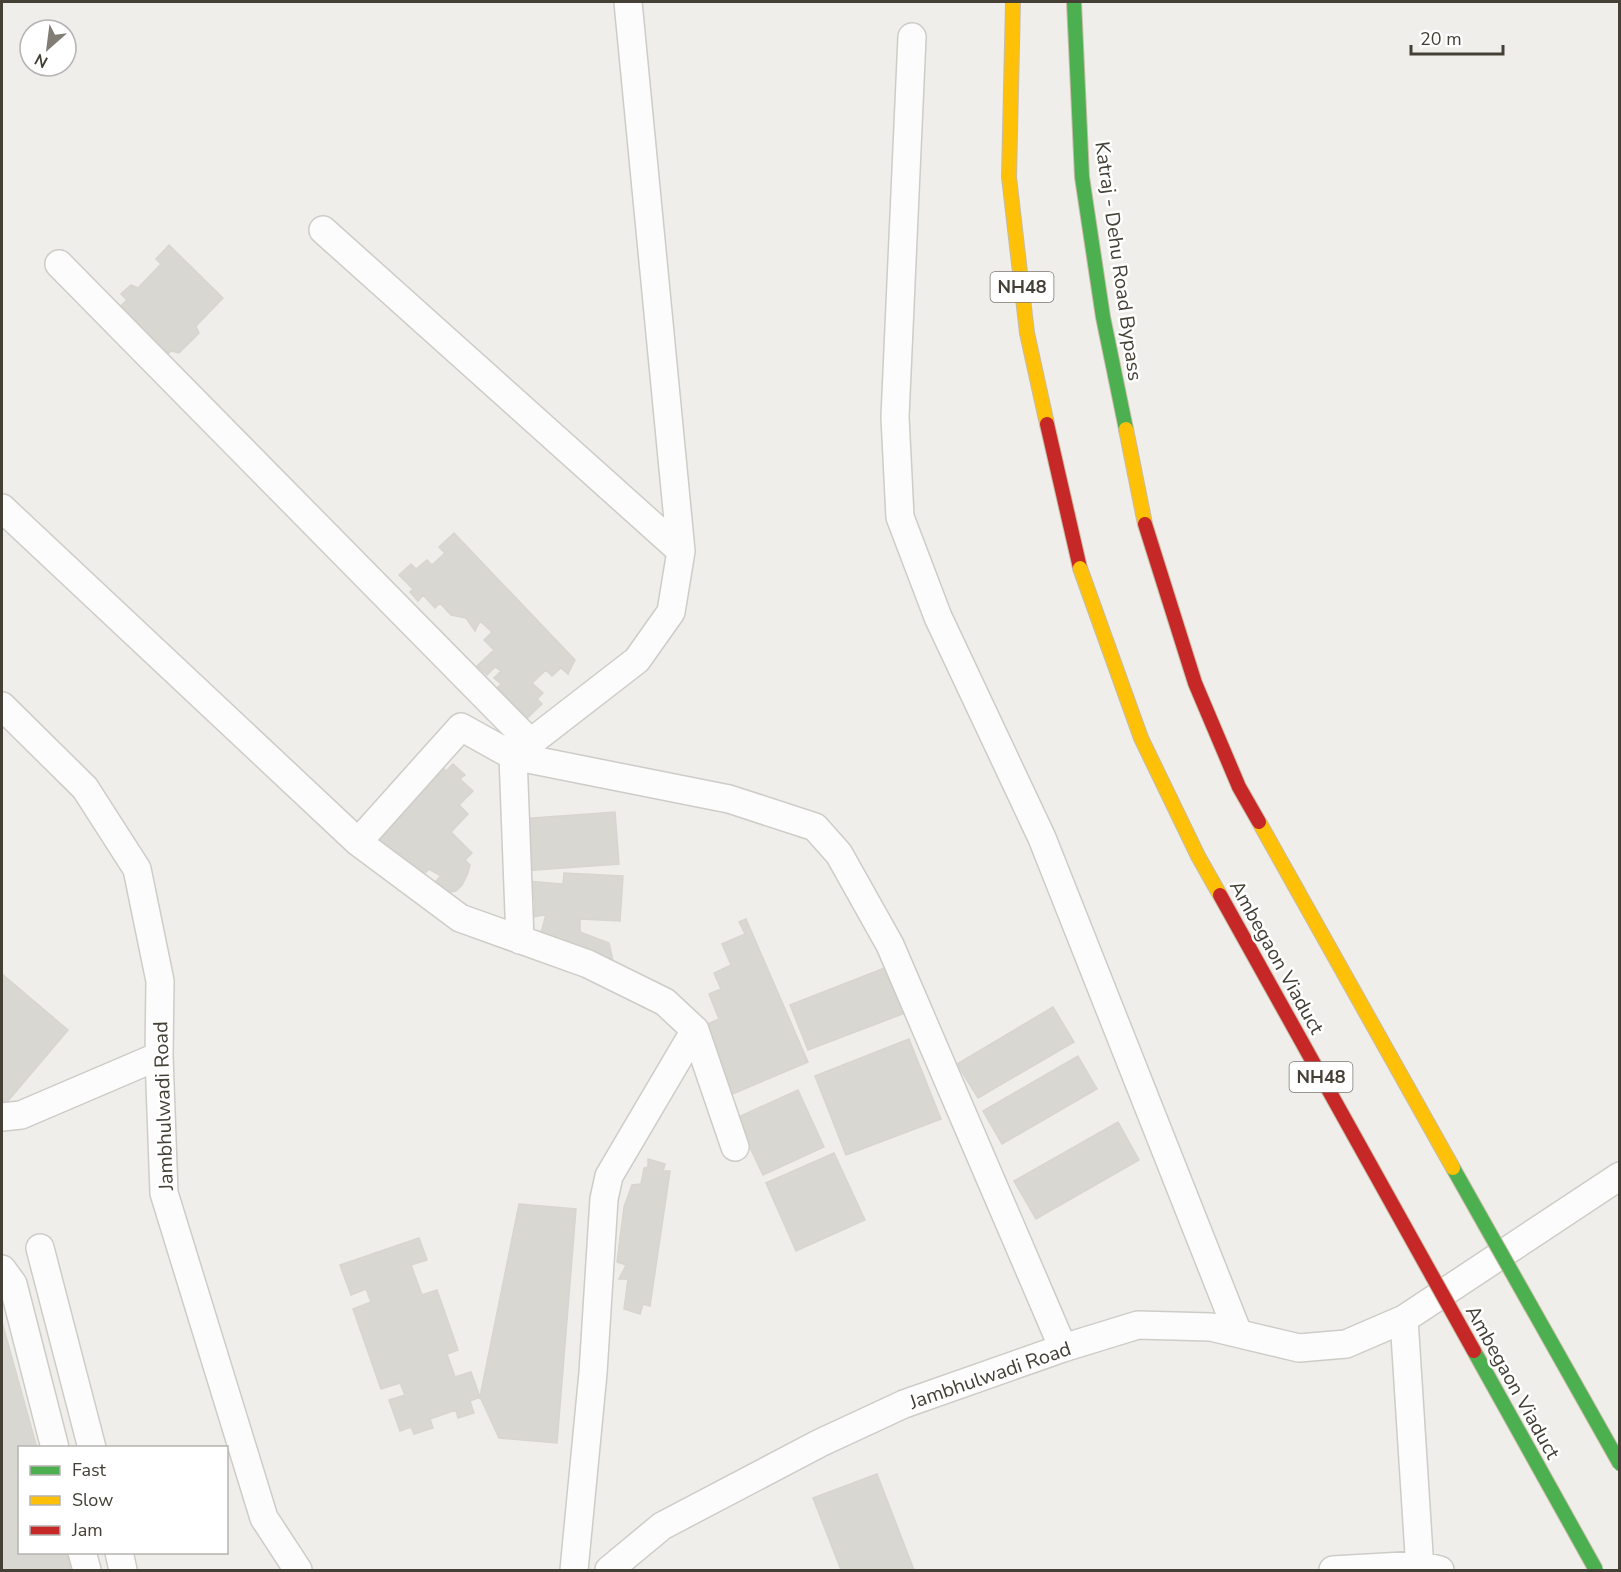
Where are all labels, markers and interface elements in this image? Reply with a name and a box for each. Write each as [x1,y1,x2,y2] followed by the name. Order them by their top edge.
[18,18,78,78] north arrow
[1411,18,1502,56] scale bar
[1420,27,1462,51] text: 20 m
[31,48,52,73] text: N
[1088,140,1149,382] street label: Katraj - Dehu Road Bypass
[990,272,1054,302] road number: NH48
[1223,875,1331,1040] street label: Ambegaon Viaduct
[147,1021,180,1192] street label: Jambhulwadi Road
[1290,1062,1352,1092] road number: NH48
[1459,1300,1567,1465] street label: Ambegaon Viaduct
[905,1335,1075,1416] street label: Jambhulwadi Road
[18,1446,228,1554] legend
[72,1458,107,1482] text: Fast
[72,1488,113,1512] text: Slow
[71,1518,103,1542] text: Jam

